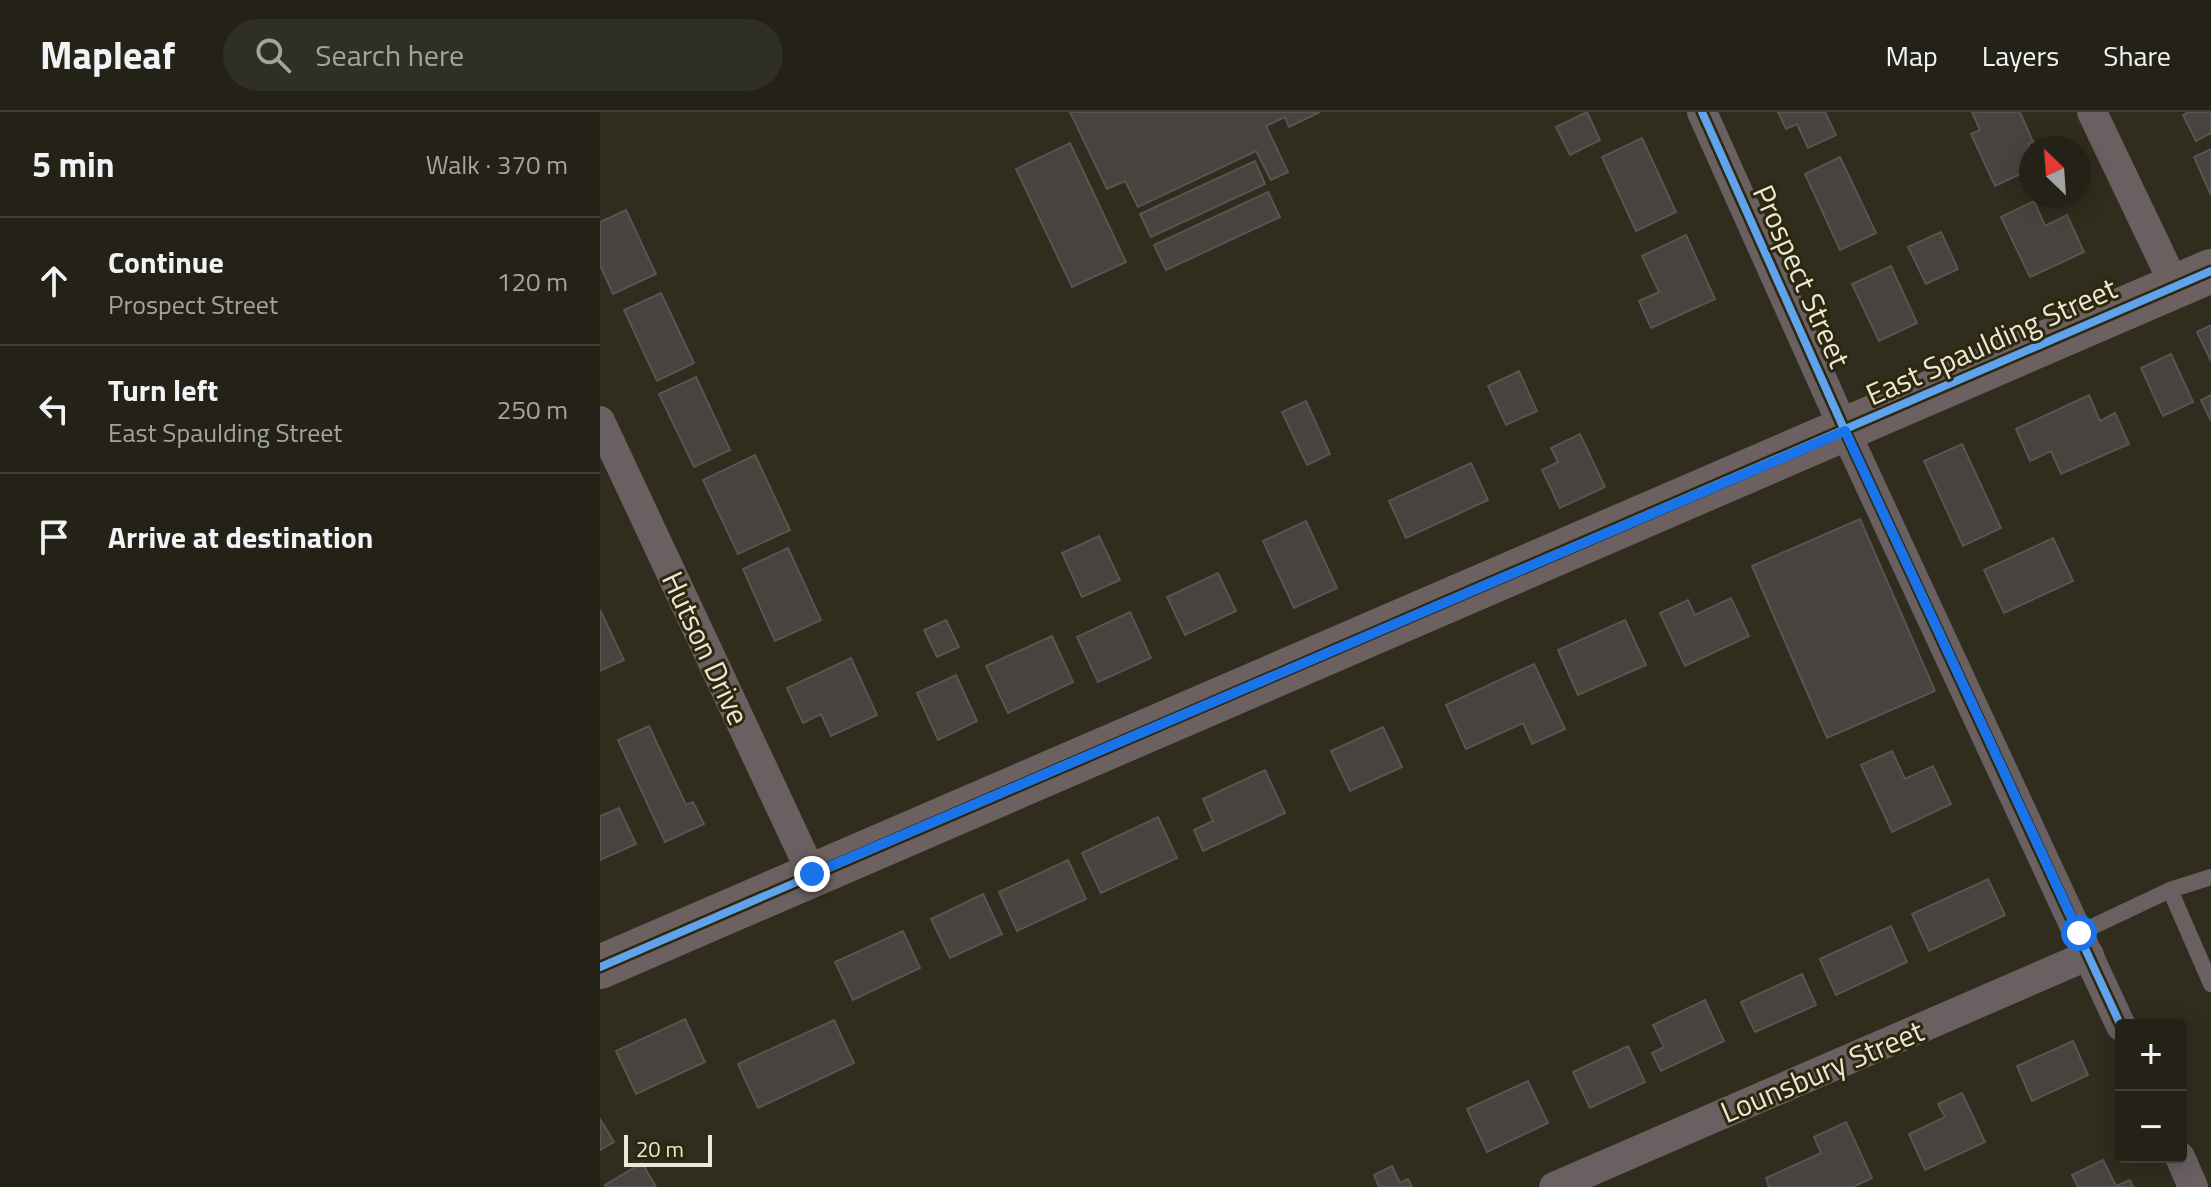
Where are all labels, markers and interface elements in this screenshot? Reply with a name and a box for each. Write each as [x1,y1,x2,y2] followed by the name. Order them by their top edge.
[223,19,783,91] search box
[40,26,175,84] text: Mapleaf
[315,32,464,78] text: Search here
[251,33,295,77] icon: search
[1885,34,1938,77] text: Map
[1982,34,2059,77] text: Layers
[2103,34,2171,77] text: Share
[2019,136,2091,208] north arrow
[32,138,115,190] text: 5 min
[426,145,568,184] text: Walk · 370 m
[1741,177,1863,375] street label: Prospect Street
[108,239,224,285] text: Continue
[32,259,76,303] icon: ahead
[497,262,568,301] text: 120 m
[1858,265,2124,417] street label: East Spaulding Street
[108,285,278,324] text: Prospect Street
[108,367,218,413] text: Turn left
[32,387,76,431] icon: left
[497,390,568,429] text: 250 m
[108,413,343,452] text: East Spaulding Street
[108,514,373,560] text: Arrive at destination
[32,515,76,559] icon: arrive
[650,564,762,732] street label: Hutson Drive
[794,856,830,892] route end
[2061,915,2097,951] route start
[1713,1007,1931,1134] street label: Lounsbury Street
[2115,1019,2187,1163] map controls
[2115,1019,2187,1091] button: +
[2115,1091,2187,1163] button: −
[624,1131,712,1167] scale bar
[636,1132,684,1166] text: 20 m

